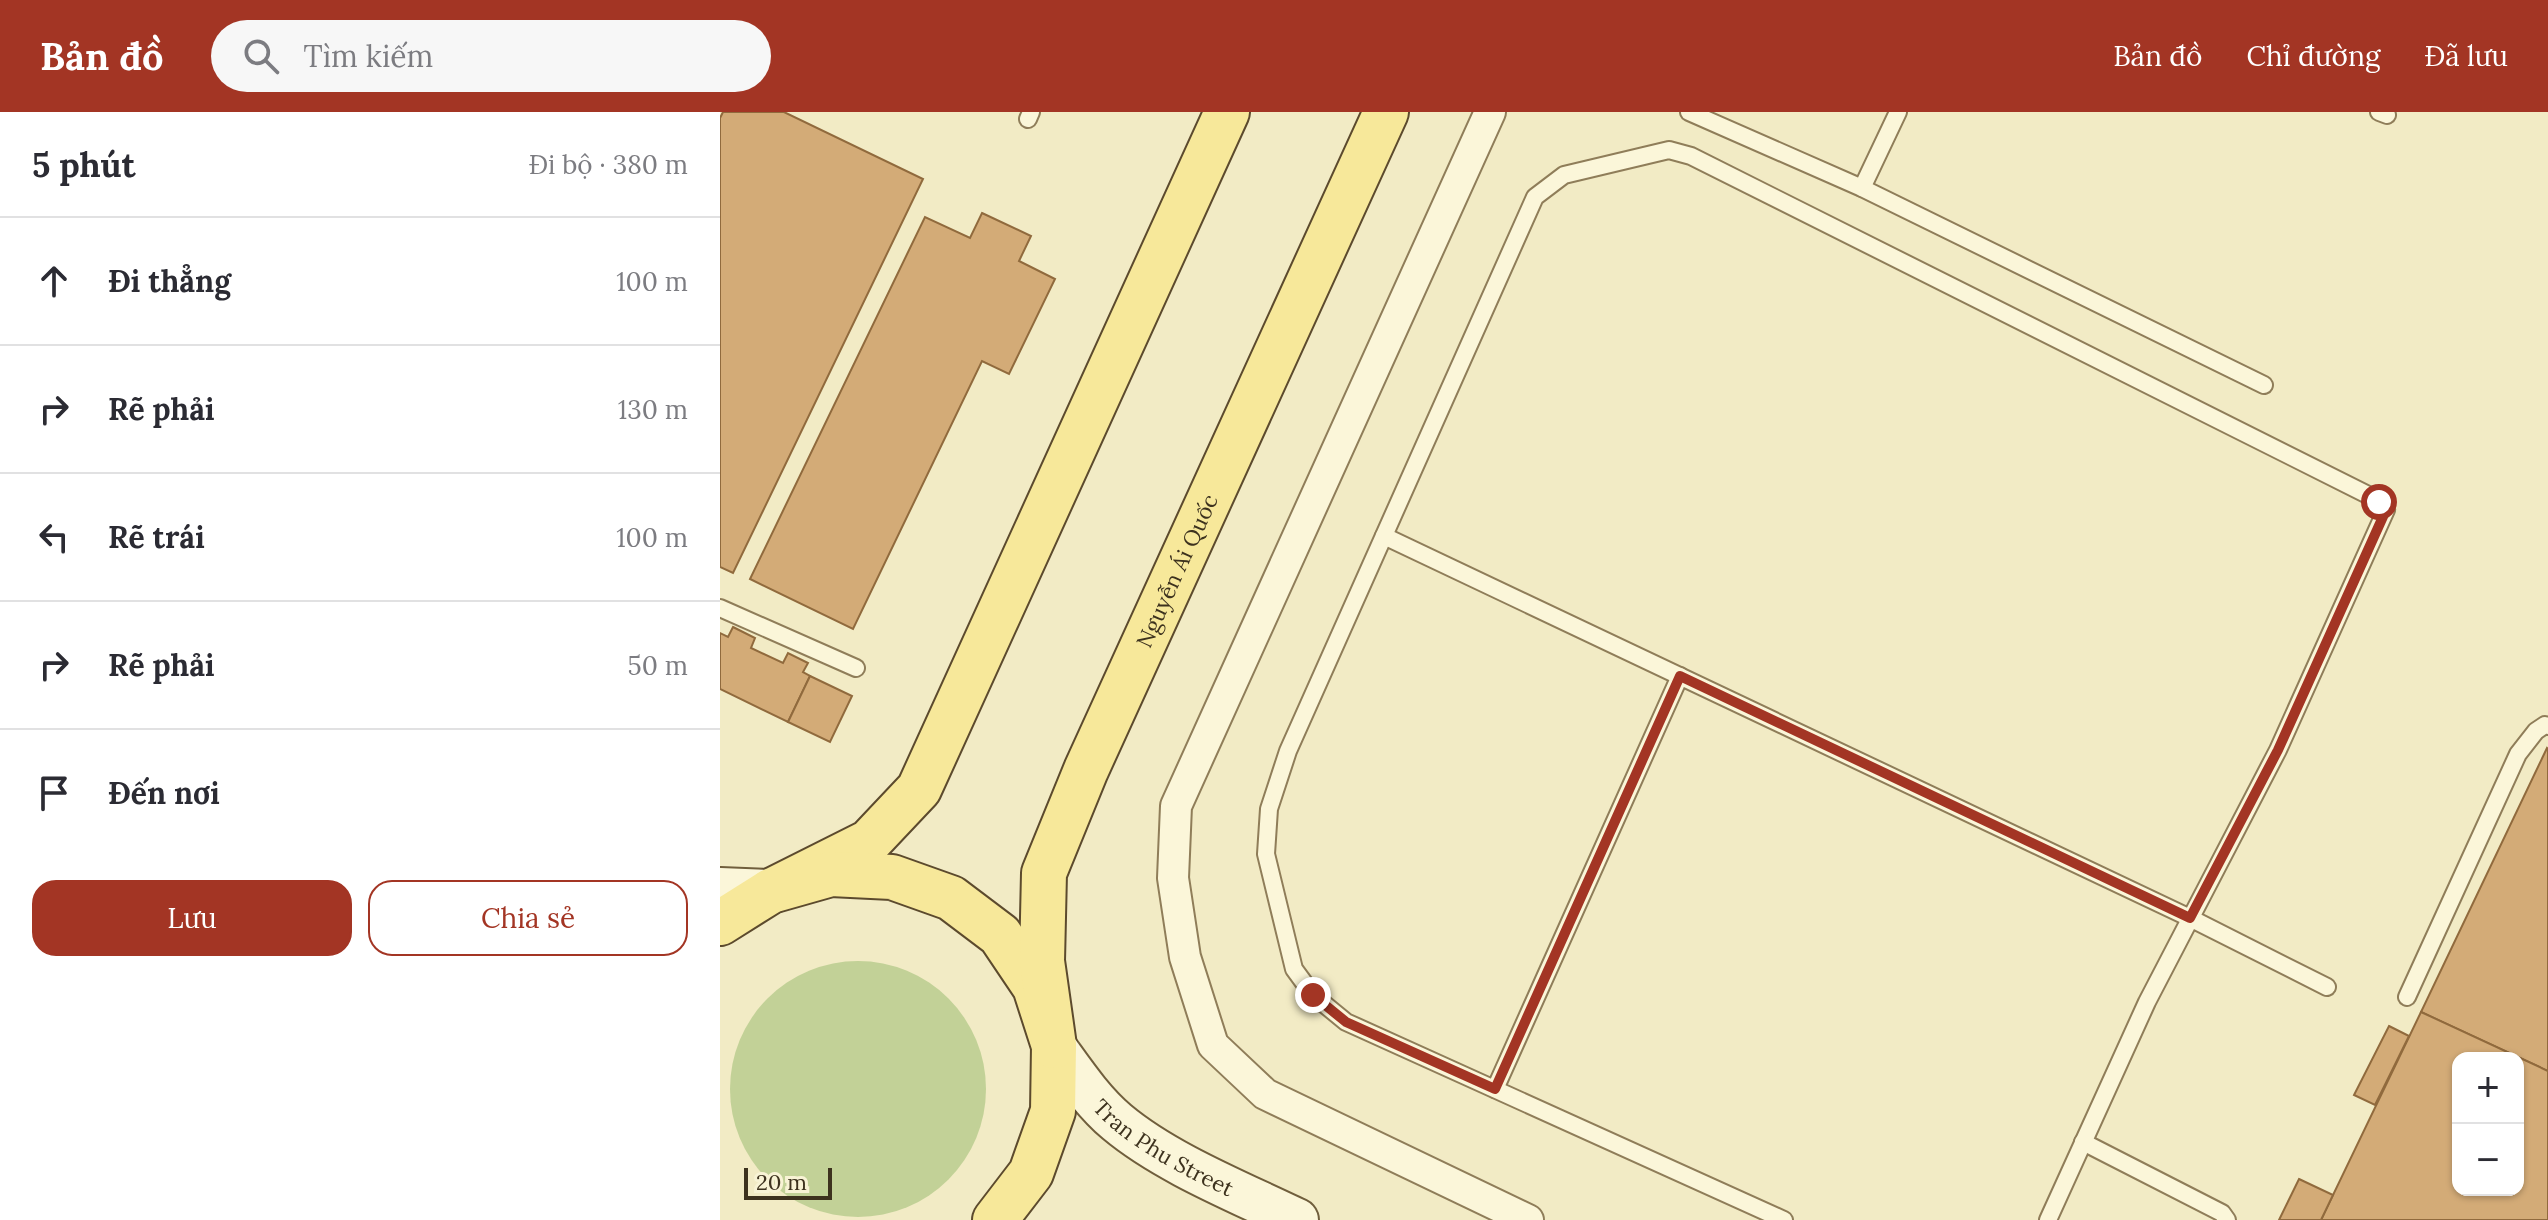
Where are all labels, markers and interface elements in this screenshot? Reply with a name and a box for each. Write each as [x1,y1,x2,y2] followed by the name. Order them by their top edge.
[211,20,771,92] search box
[40,32,163,80] text: Bản đồ
[239,34,283,78] icon: search
[303,37,433,75] text: Tìm kiếm
[2113,38,2203,74] text: Bản đồ
[2247,38,2380,74] text: Chỉ đường
[2424,38,2508,74] text: Đã lưu
[32,143,135,186] text: 5 phút
[529,148,688,181] text: Đi bộ · 380 m
[32,259,76,303] icon: ahead
[108,262,231,300] text: Đi thẳng
[616,265,688,298] text: 100 m
[32,387,76,431] icon: right
[108,390,215,428] text: Rẽ phải
[618,393,688,426] text: 130 m
[2361,484,2397,520] route start
[1130,490,1224,652] street label: Nguyễn Ái Quốc
[32,515,76,559] icon: left
[108,518,205,556] text: Rẽ trái
[616,521,688,554] text: 100 m
[32,643,76,687] icon: right
[108,646,215,684] text: Rẽ phải
[628,649,688,682] text: 50 m
[32,771,76,815] icon: arrive
[108,774,220,812] text: Đến nơi
[32,880,352,956] button: Lưu
[368,880,688,956] button: Chia sẻ
[1295,977,1331,1013] route end
[2452,1052,2524,1196] map controls
[2452,1052,2524,1124] button: +
[1087,1093,1239,1203] street label: Tran Phu Street
[2452,1124,2524,1196] button: −
[744,1164,832,1200] scale bar
[756,1168,807,1196] text: 20 m

